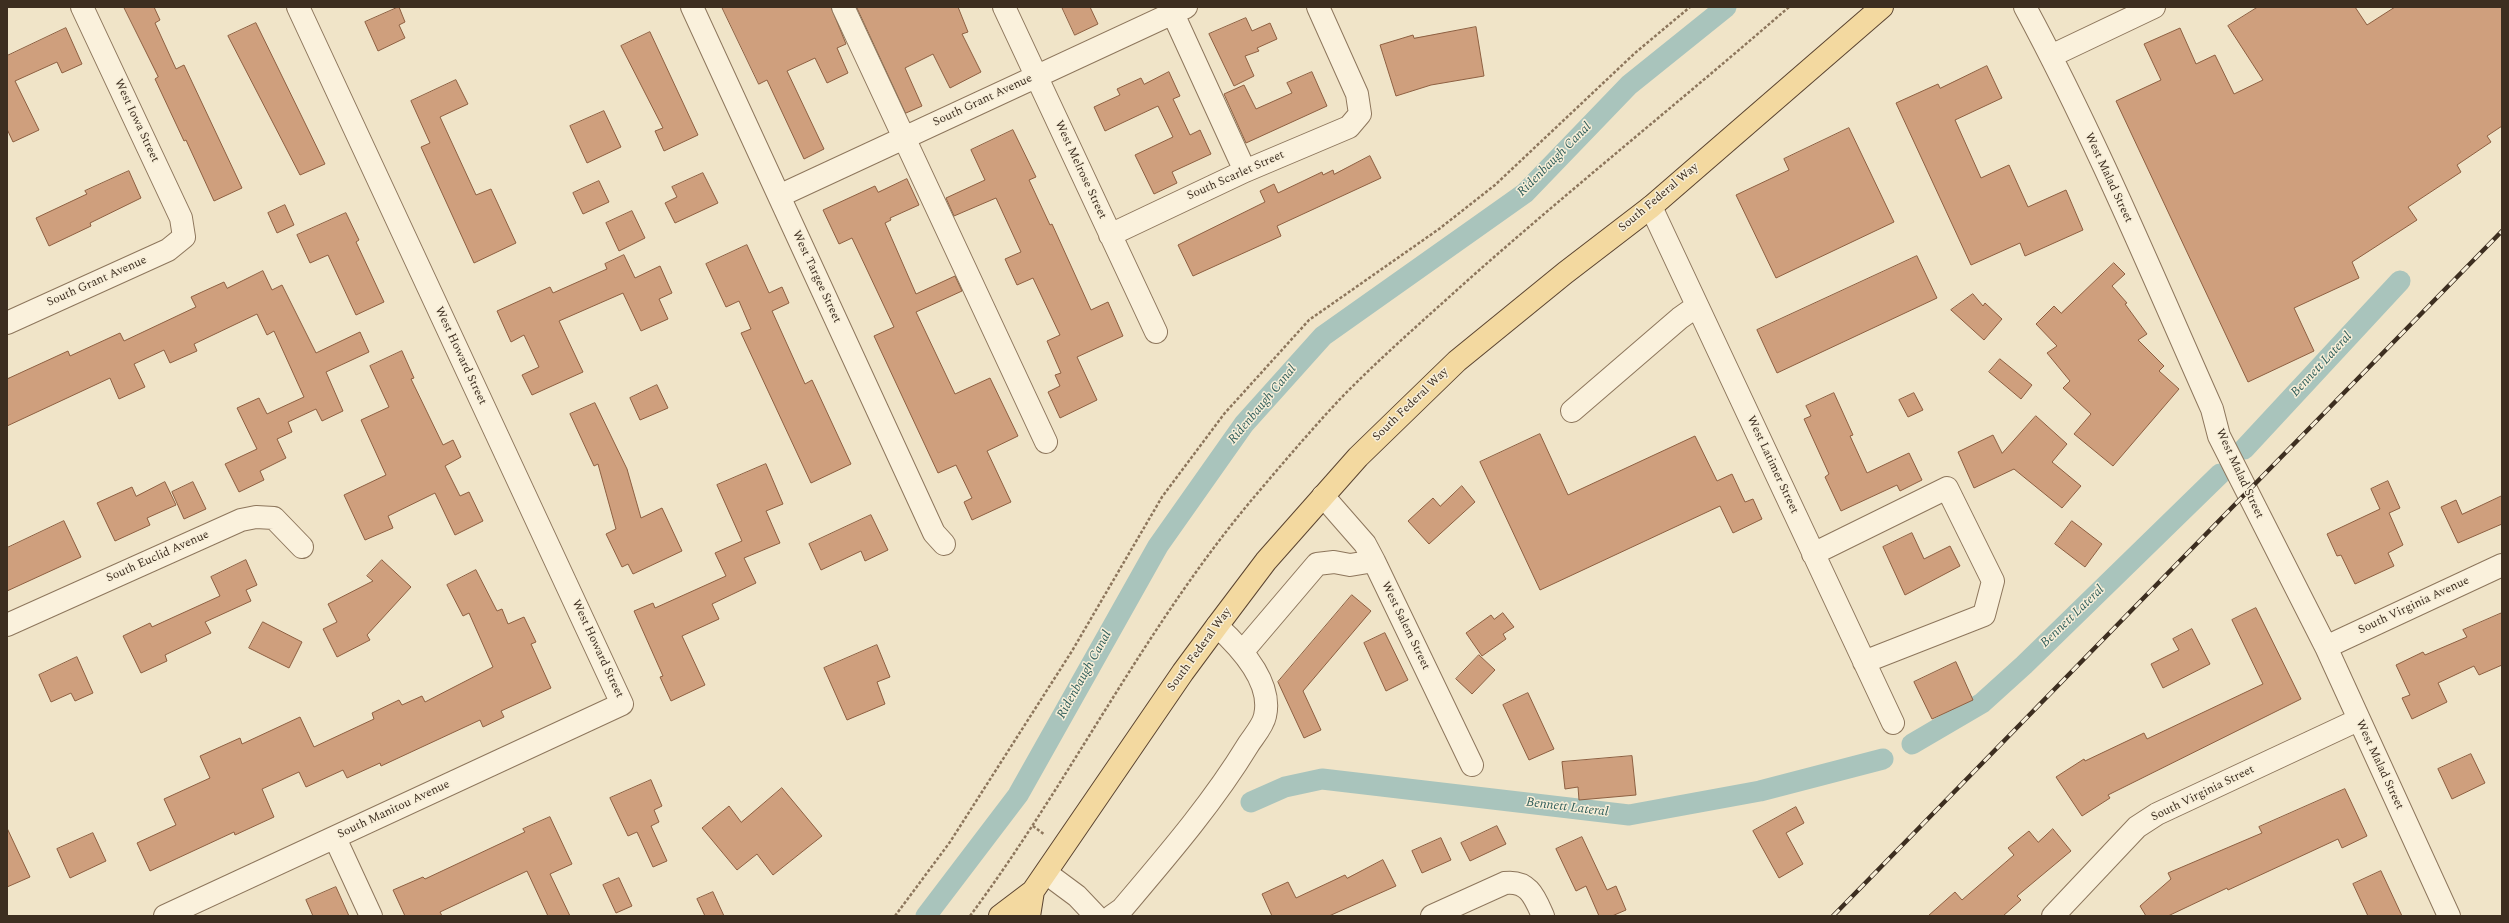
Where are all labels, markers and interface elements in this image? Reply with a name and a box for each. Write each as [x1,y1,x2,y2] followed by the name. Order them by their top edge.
[931,72,1035,130] street label: South Grant Avenue
[110,77,162,165] street label: West Iowa Street
[1051,118,1109,222] street label: West Melrose Street
[1515,120,1595,200] water label: Ridenbaugh Canal
[2081,131,2135,225] street label: West Malad Street
[1185,148,1287,204] street label: South Scarlet Street
[1616,160,1702,236] street label: South Federal Way
[788,228,844,326] street label: West Targee Street
[45,253,149,311] street label: South Grant Avenue
[431,305,489,407] street label: West Howard Street
[2288,329,2356,401] water label: Bennett Lateral
[1225,362,1301,448] water label: Ridenbaugh Canal
[1370,365,1452,445] street label: South Federal Way
[1743,414,1801,516] street label: West Latimer Street
[2212,427,2266,521] street label: West Malad Street
[104,528,212,586] street label: South Euclid Avenue
[2356,574,2472,638] street label: South Virginia Avenue
[1377,580,1433,672] street label: West Salem Street
[2038,583,2108,651] water label: Bennett Lateral
[568,598,626,700] street label: West Howard Street
[1165,605,1235,695] street label: South Federal Way
[1054,628,1116,722] water label: Ridenbaugh Canal
[2352,718,2406,812] street label: West Malad Street
[2149,763,2257,825] street label: South Virginia Street
[336,778,452,842] street label: South Manitou Avenue
[1525,795,1609,821] water label: Bennett Lateral

